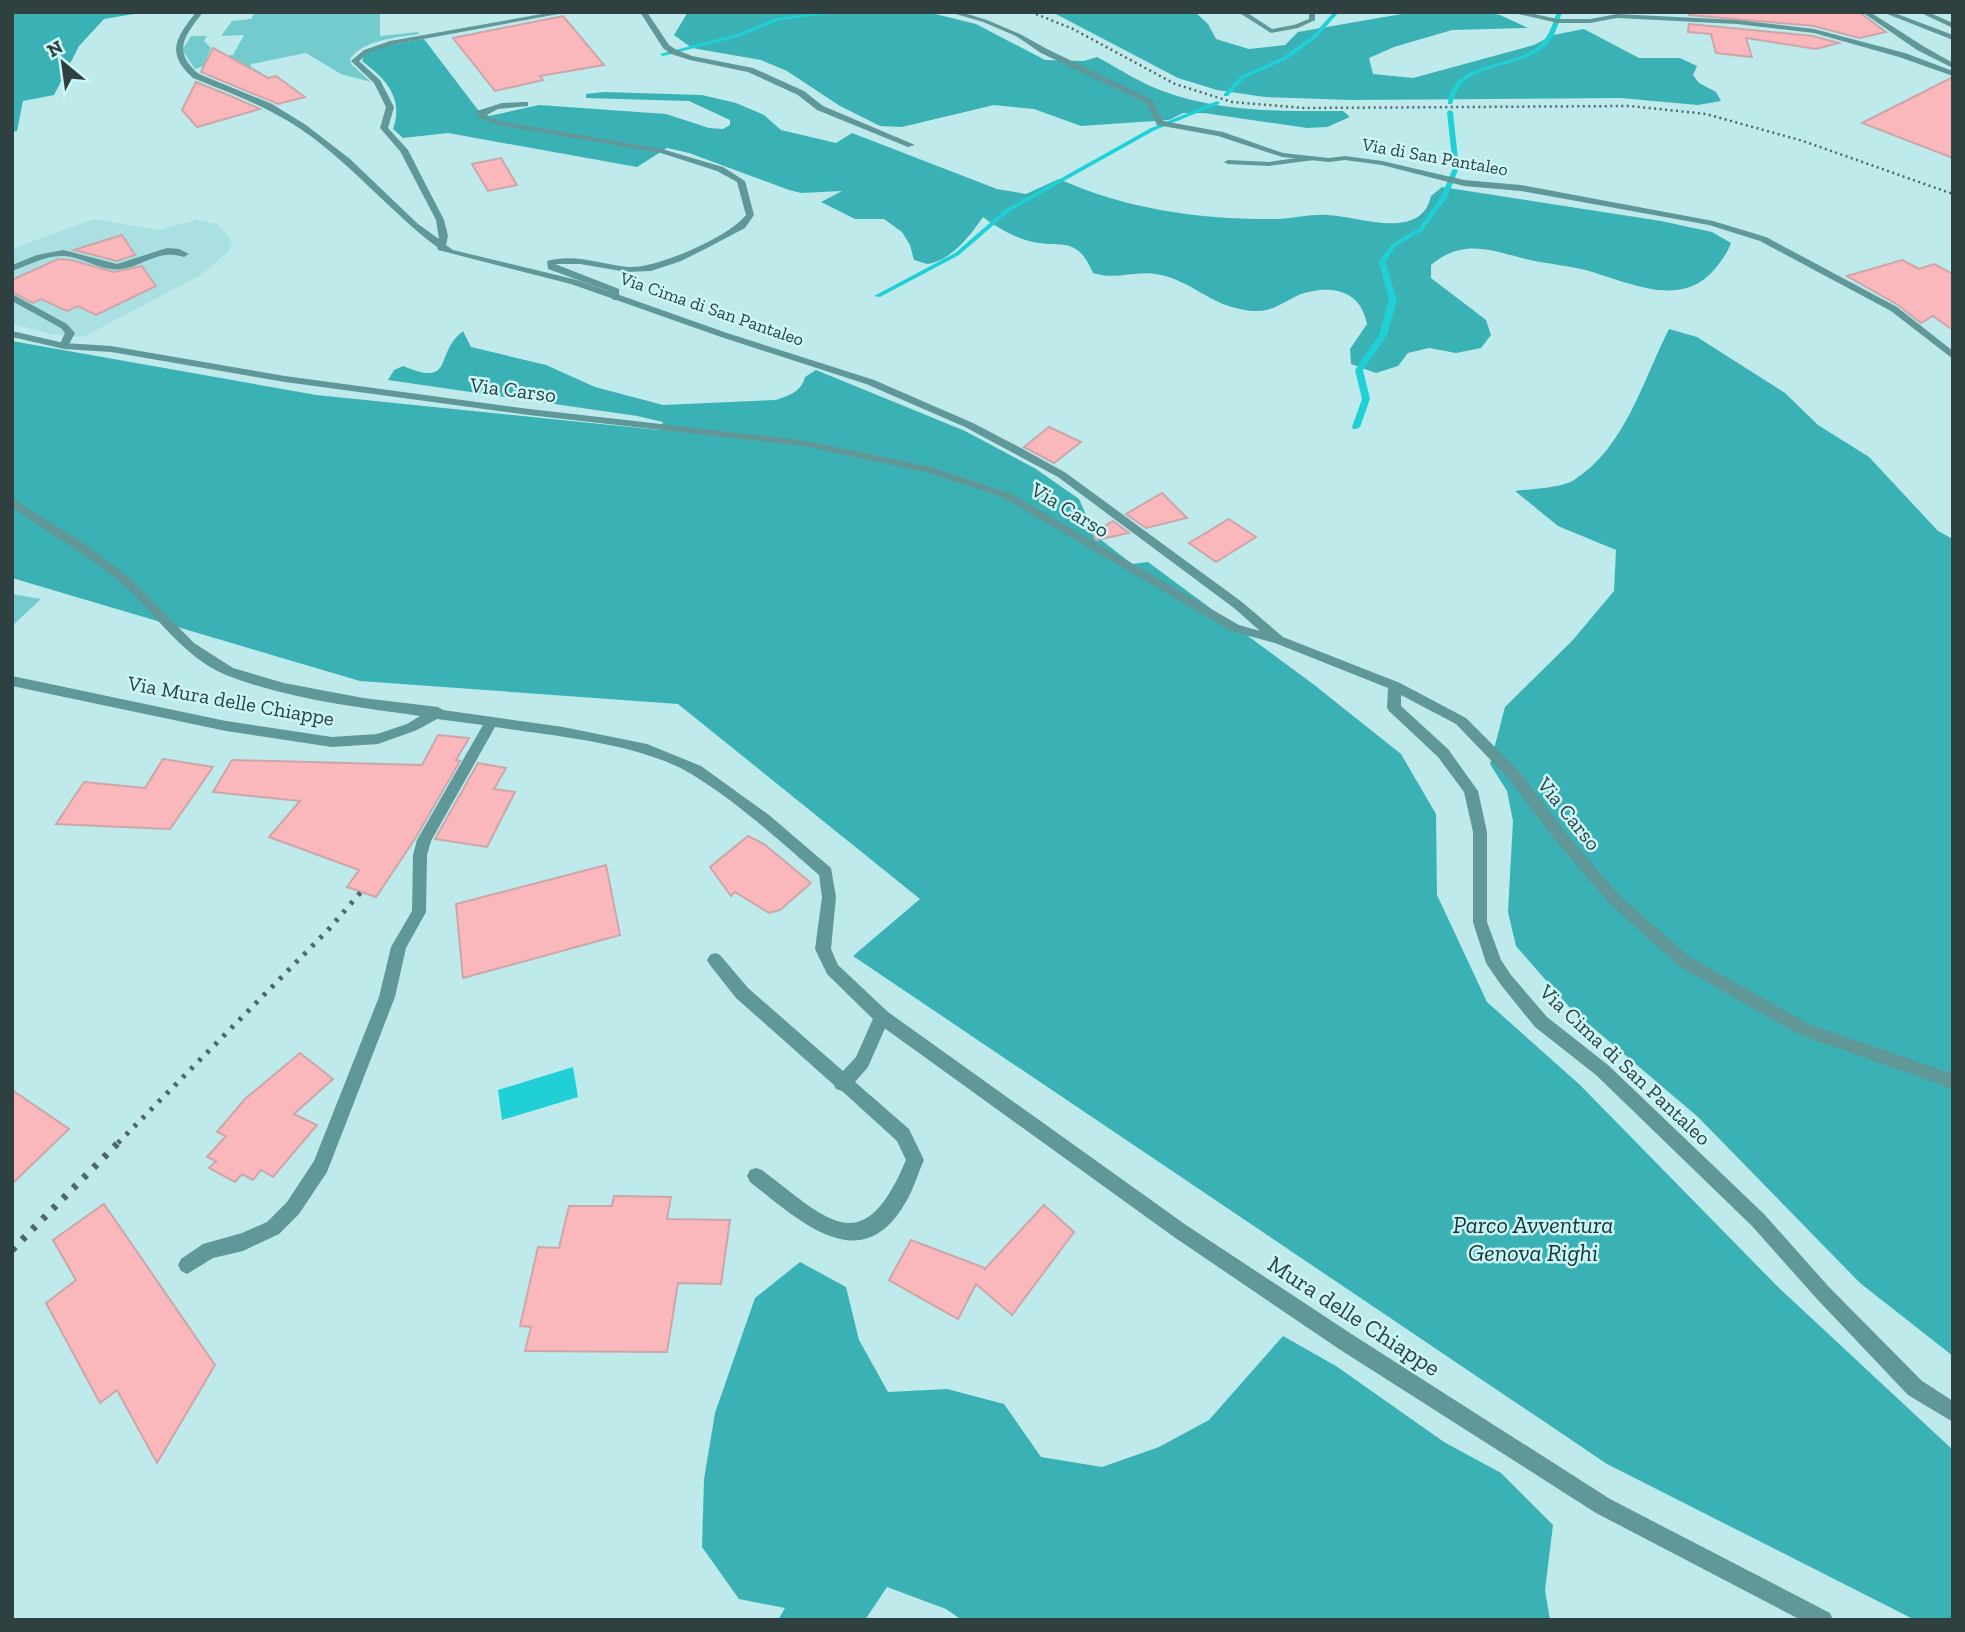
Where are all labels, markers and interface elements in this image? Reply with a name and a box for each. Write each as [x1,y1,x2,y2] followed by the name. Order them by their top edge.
[28,28,98,98] north arrow
[43,35,67,62] text: N
[1359,133,1510,181] street label: Via di San Pantaleo
[616,267,807,351] street label: Via Cima di San Pantaleo
[468,372,558,407] street label: Via Carso
[1026,476,1114,543] street label: Via Carso
[125,670,336,731] street label: Via Mura delle Chiappe
[1532,771,1606,855] street label: Via Carso
[1534,978,1716,1151] street label: Via Cima di San Pantaleo
[1453,1210,1613,1267] park label: Parco Avventura Genova Righi
[1262,1249,1446,1382] street label: Mura delle Chiappe

